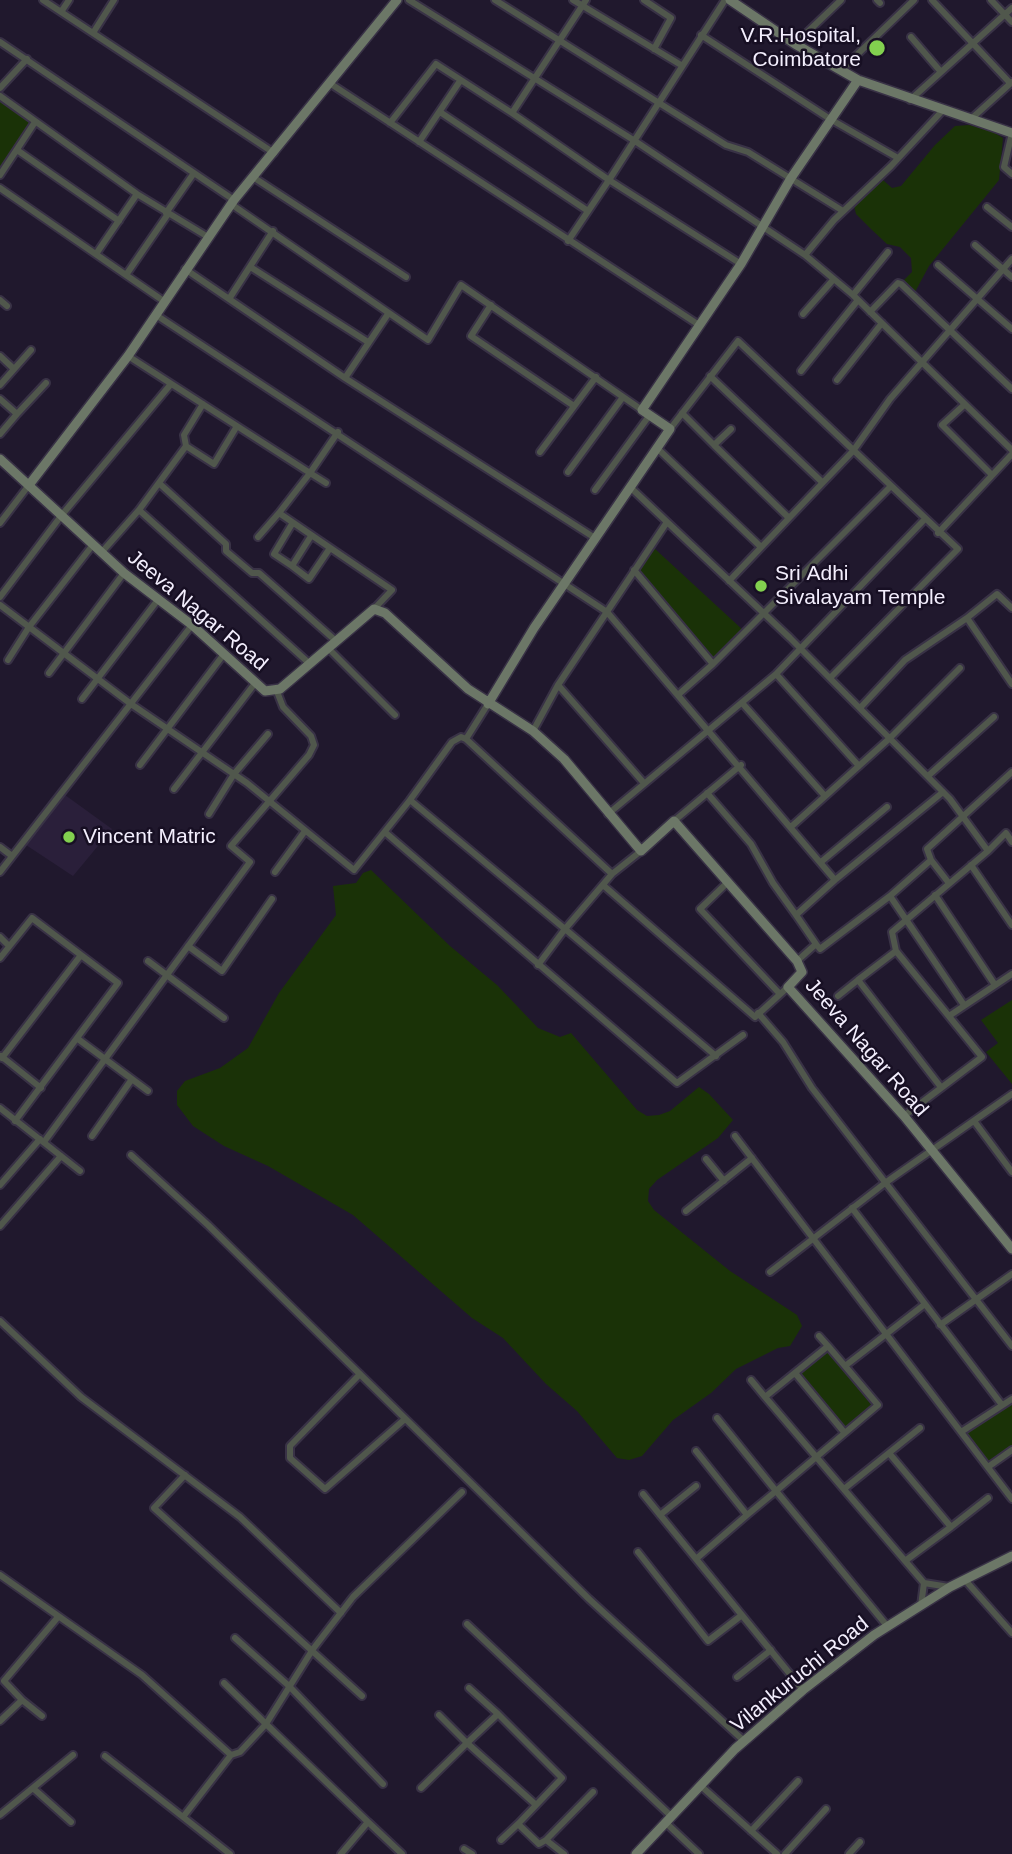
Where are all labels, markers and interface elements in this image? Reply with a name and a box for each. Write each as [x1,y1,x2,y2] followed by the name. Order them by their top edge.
[740,23,861,73] place label: V.R.Hospital, Coimbatore
[867,38,887,58] marker: V.R.Hospital, Coimbatore
[122,545,272,677] street label: Jeeva Nagar Road
[775,561,945,611] place label: Sri Adhi Sivalayam Temple
[753,578,769,594] marker: Sri Adhi Sivalayam Temple
[83,824,216,850] place label: Vincent Matric
[61,829,77,845] marker: Vincent Matric
[799,974,933,1122] street label: Jeeva Nagar Road
[726,1612,874,1738] street label: Vilankuruchi Road

